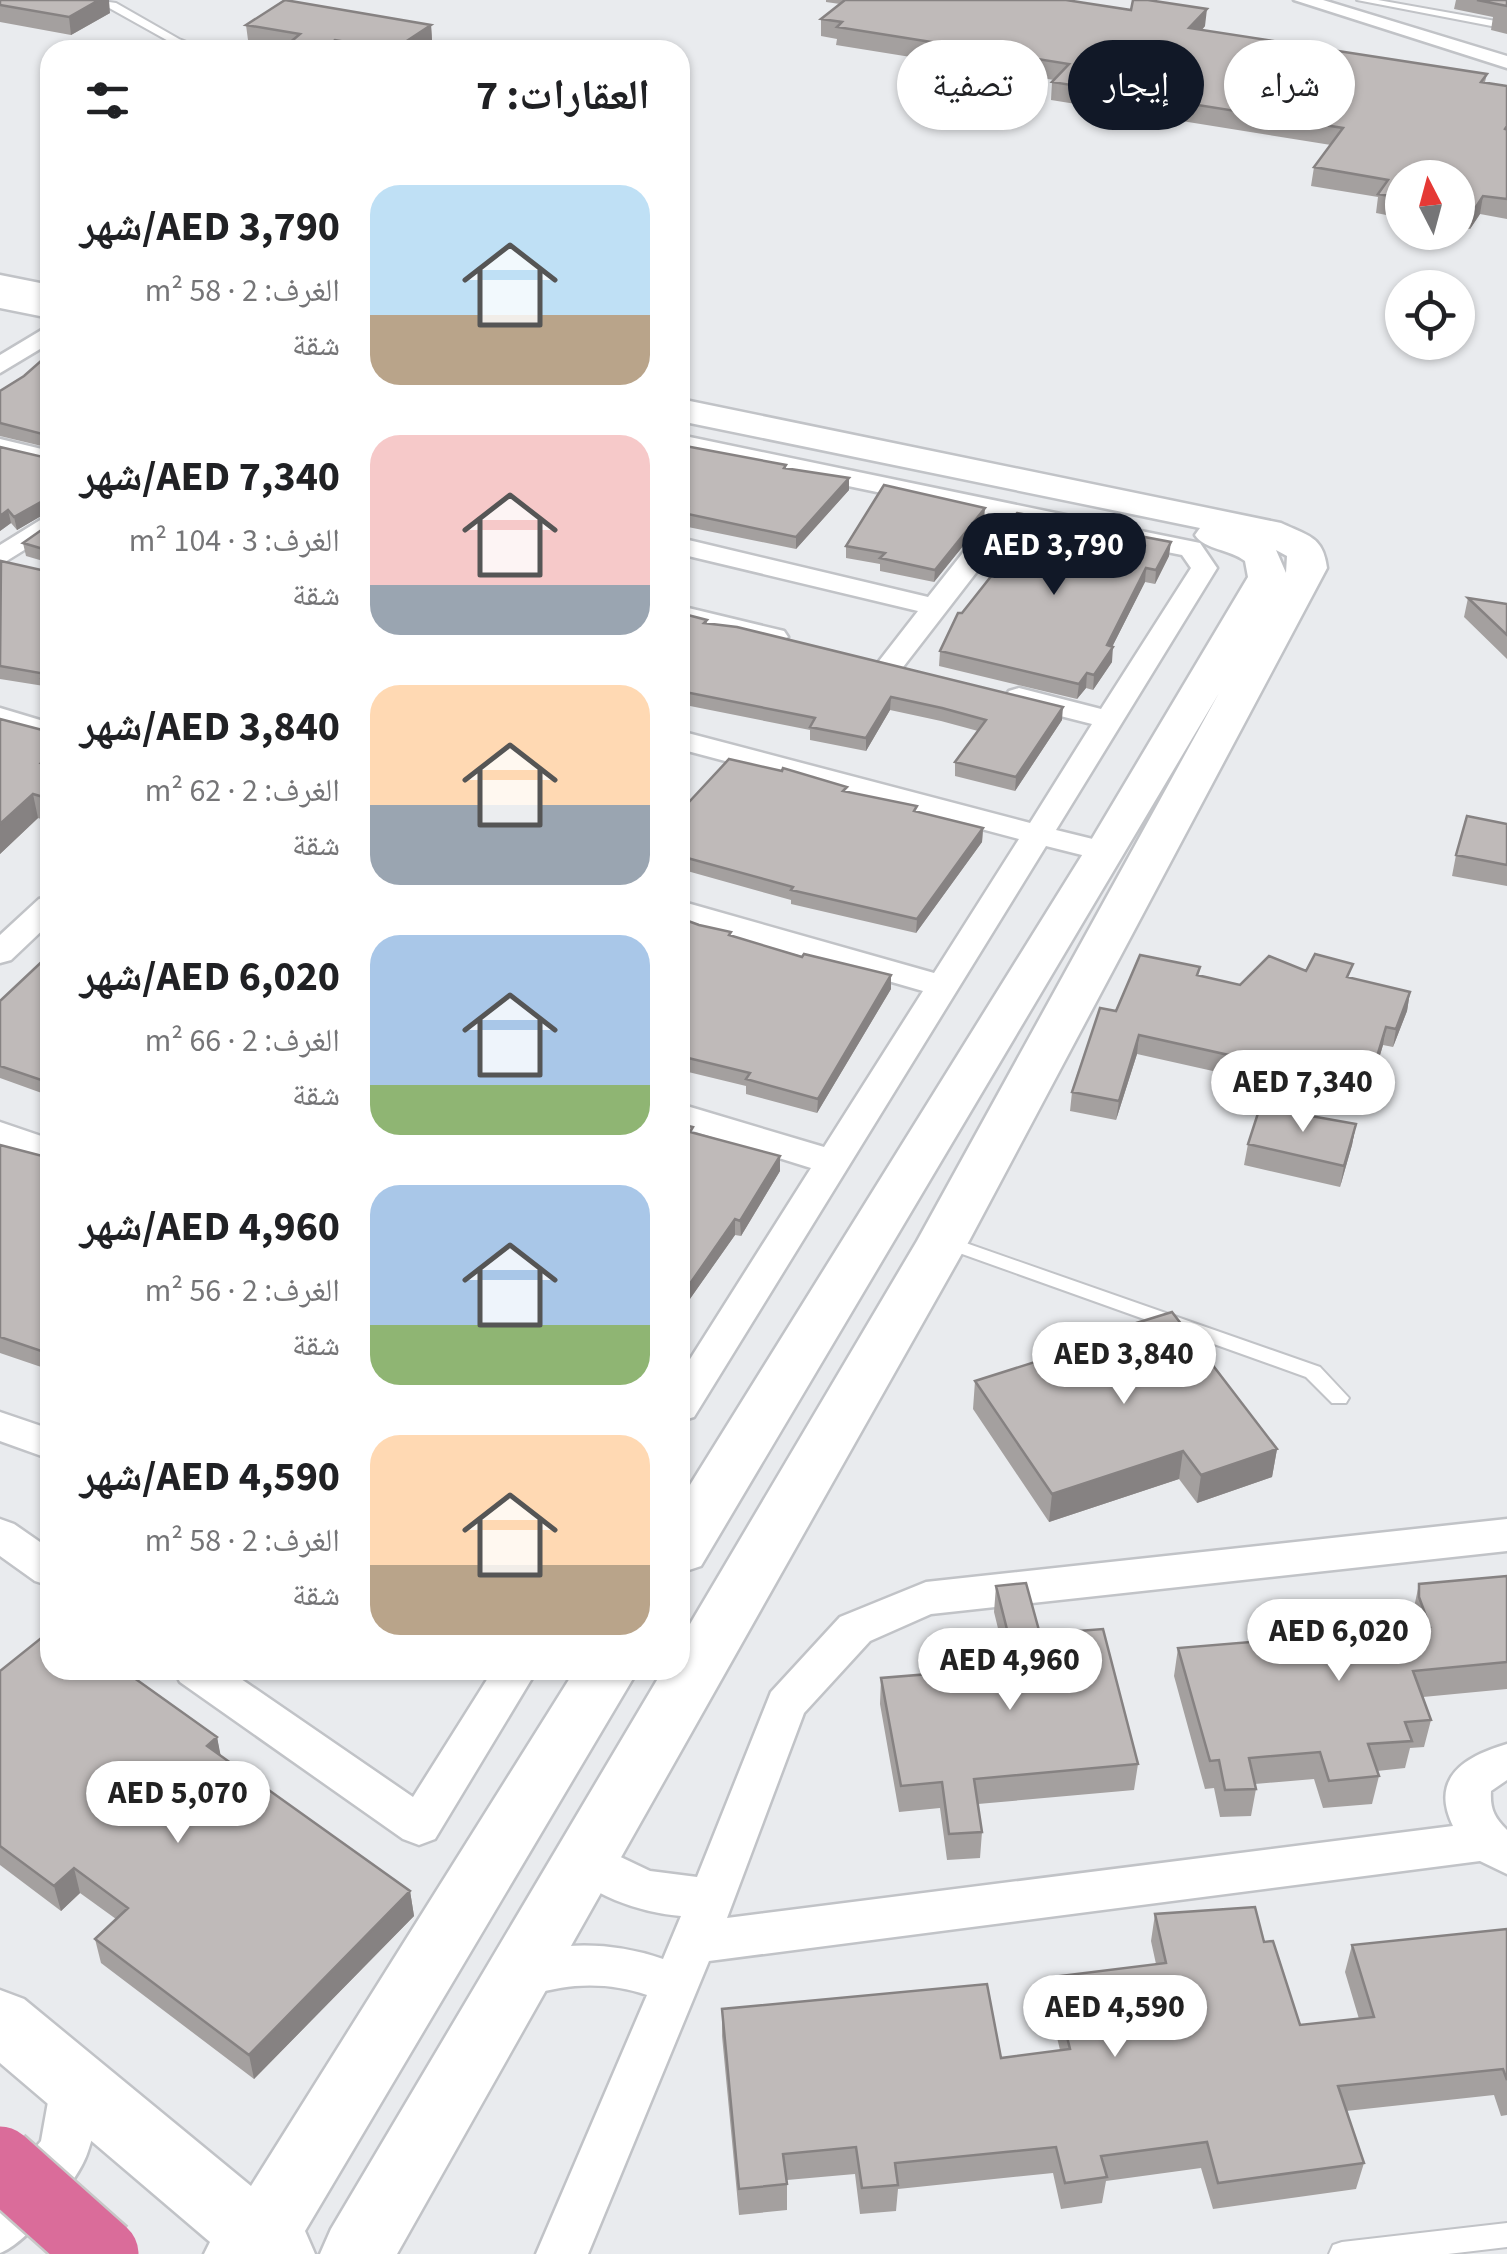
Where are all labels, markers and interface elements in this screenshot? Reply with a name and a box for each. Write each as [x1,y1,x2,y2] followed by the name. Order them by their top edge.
[897,40,1048,130] chip: تصفية
[1068,40,1204,130] chip: إيجار
[1224,40,1355,130] chip: شراء
[476,66,650,126] text: العقارات: 7
[80,73,135,128] icon: filters
[1385,160,1475,250] north arrow
[1385,160,1475,360] map controls
[80,197,340,257] text: AED 3,790/شهر
[450,225,570,345] icon: home
[145,268,340,314] text: الغرف: 2 · 58 m²
[1385,270,1475,360] button: locate
[292,322,340,368] text: شقة
[80,447,340,507] text: AED 7,340/شهر
[450,475,570,595] icon: home
[940,513,1168,598] pin: AED 3,790
[129,518,340,564] text: الغرف: 3 · 104 m²
[984,522,1124,568] text: AED 3,790
[292,572,340,618] text: شقة
[80,697,340,757] text: AED 3,840/شهر
[450,725,570,845] icon: home
[145,768,340,814] text: الغرف: 2 · 62 m²
[292,822,340,868] text: شقة
[80,947,340,1007] text: AED 6,020/شهر
[450,975,570,1095] icon: home
[145,1018,340,1064] text: الغرف: 2 · 66 m²
[1189,1050,1417,1135] pin: AED 7,340
[1233,1059,1373,1105] text: AED 7,340
[292,1072,340,1118] text: شقة
[80,1197,340,1257] text: AED 4,960/شهر
[450,1225,570,1345] icon: home
[145,1268,340,1314] text: الغرف: 2 · 56 m²
[292,1322,340,1368] text: شقة
[1010,1322,1238,1407] pin: AED 3,840
[1054,1331,1194,1377] text: AED 3,840
[80,1447,340,1507] text: AED 4,590/شهر
[450,1475,570,1595] icon: home
[145,1518,340,1564] text: الغرف: 2 · 58 m²
[292,1572,340,1618] text: شقة
[1225,1599,1453,1684] pin: AED 6,020
[1269,1608,1409,1654] text: AED 6,020
[896,1628,1124,1713] pin: AED 4,960
[940,1637,1080,1683] text: AED 4,960
[64,1761,292,1846] pin: AED 5,070
[108,1770,248,1816] text: AED 5,070
[1001,1975,1229,2060] pin: AED 4,590
[1045,1984,1185,2030] text: AED 4,590

